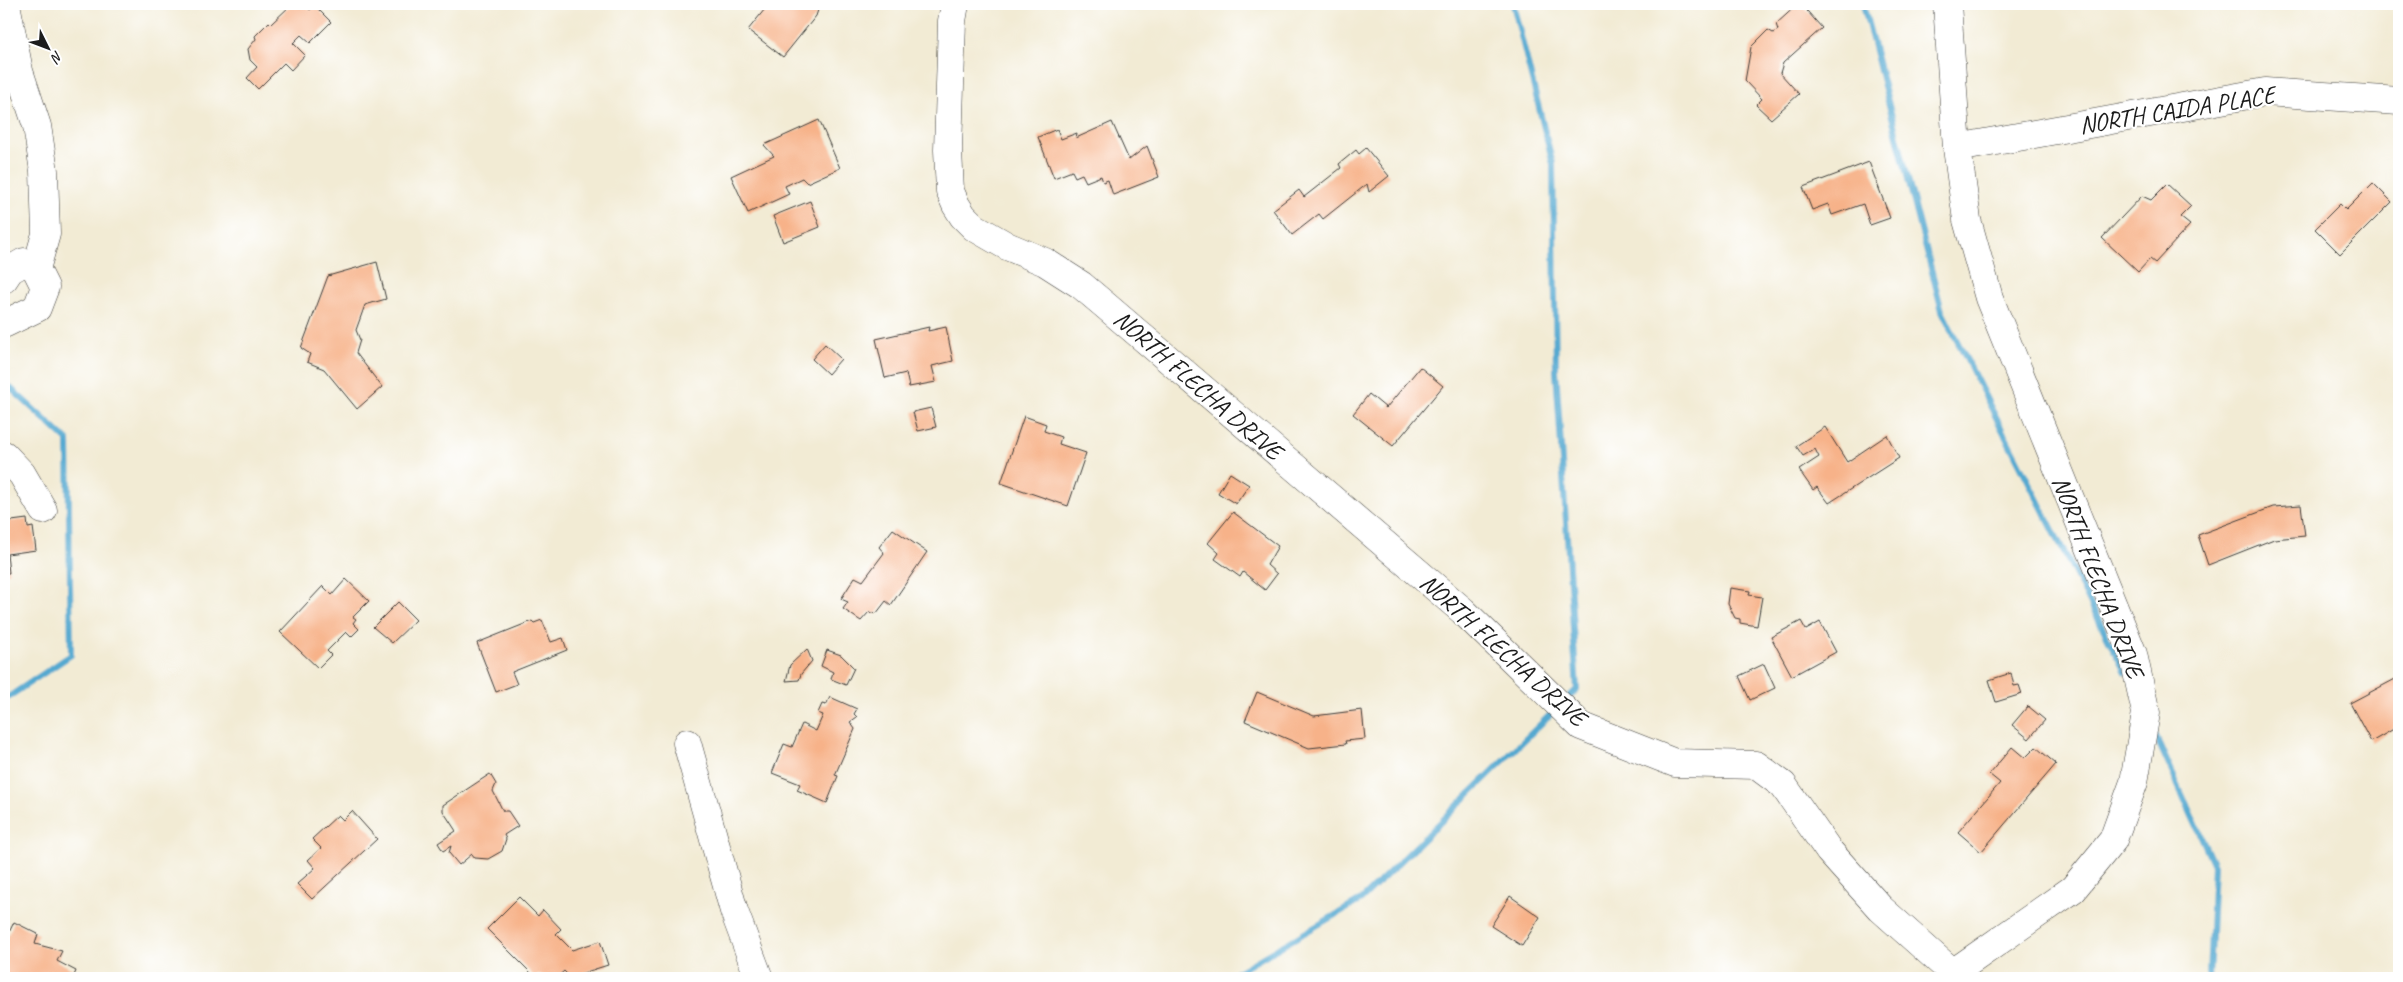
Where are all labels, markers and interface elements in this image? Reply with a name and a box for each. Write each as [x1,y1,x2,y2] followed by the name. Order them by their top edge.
[22,22,72,72] north arrow
[47,47,67,67] text: N
[2077,78,2280,141] street label: NORTH CAIDA PLACE
[1107,303,1291,469] street label: NORTH FLECHA DRIVE
[2045,472,2152,685] street label: NORTH FLECHA DRIVE
[1413,567,1595,735] street label: NORTH FLECHA DRIVE

